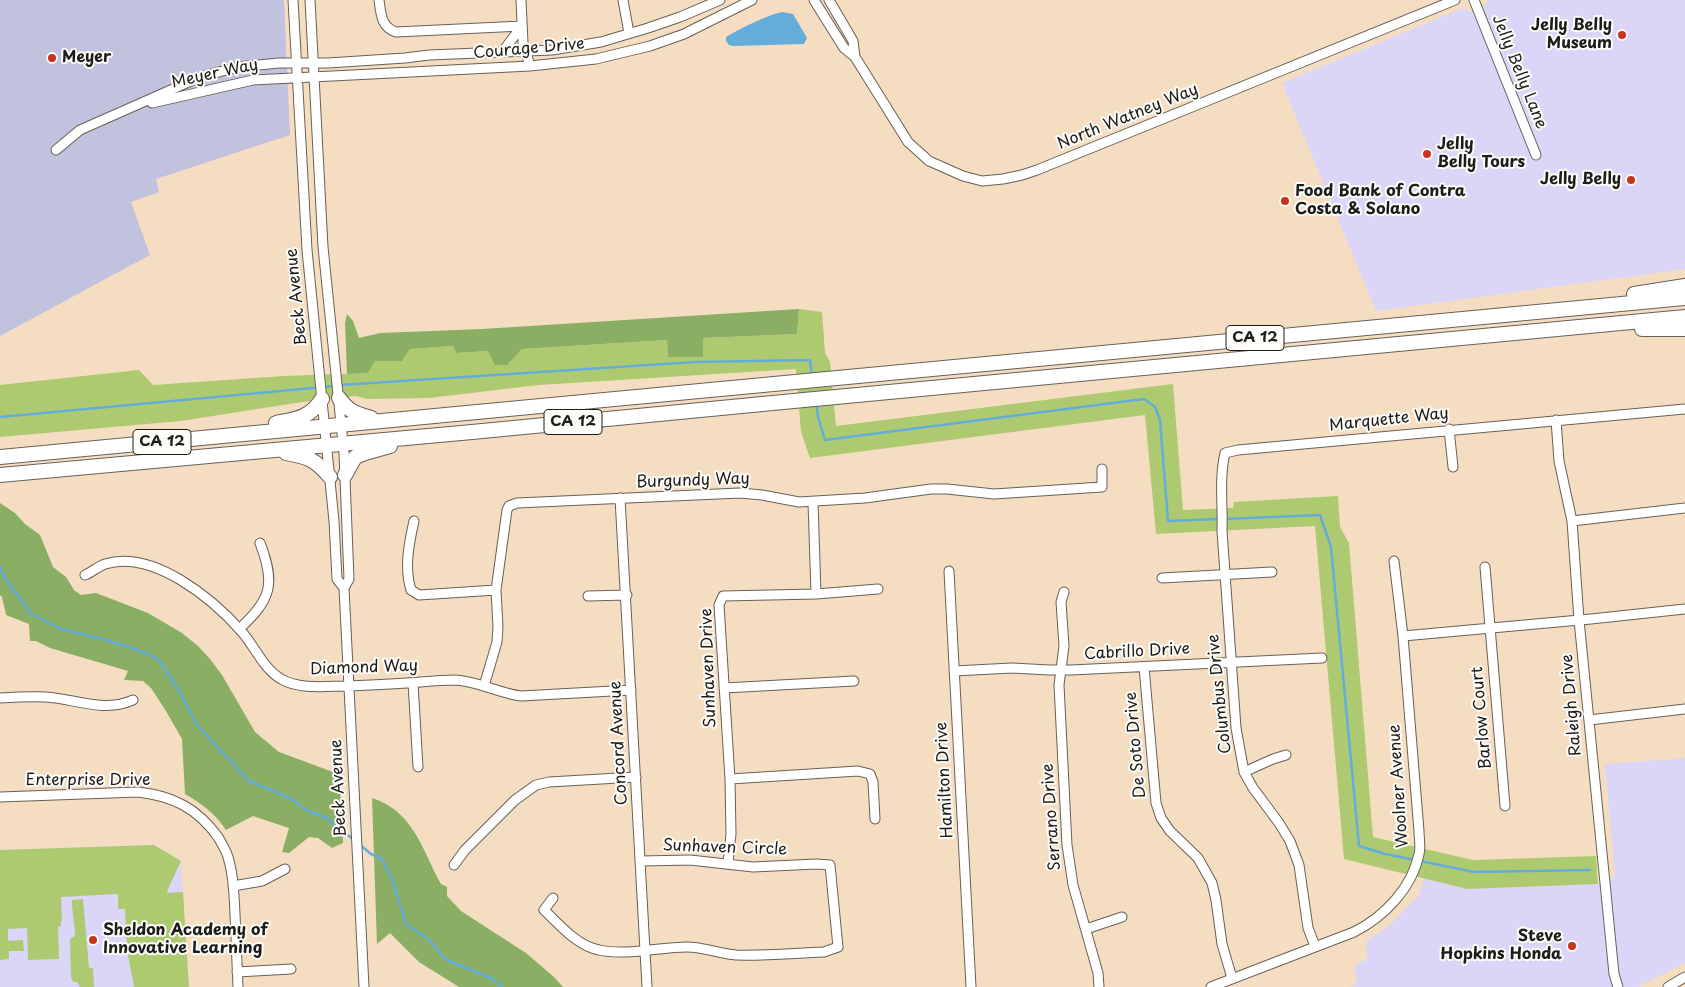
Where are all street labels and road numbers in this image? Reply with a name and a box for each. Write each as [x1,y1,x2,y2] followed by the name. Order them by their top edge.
[1487,12,1551,132] street label: Jelly Belly Lane
[473,35,585,63] street label: Courage Drive
[170,55,260,93] street label: Meyer Way
[1055,80,1201,154] street label: North Watney Way
[282,247,312,347] street label: Beck Avenue
[1226,326,1284,350] road number: CA 12
[1328,404,1450,436] street label: Marquette Way
[544,410,602,434] road number: CA 12
[133,430,191,454] road number: CA 12
[636,469,750,493] street label: Burgundy Way
[697,608,721,728] street label: Sunhaven Drive
[1204,633,1236,755] street label: Columbus Drive
[1084,640,1190,664] street label: Cabrillo Drive
[1558,653,1586,757] street label: Raleigh Drive
[310,657,418,679] street label: Diamond Way
[1468,666,1496,770] street label: Barlow Court
[606,680,632,806] street label: Concord Avenue
[1122,691,1150,799] street label: De Soto Drive
[932,721,958,839] street label: Hamilton Drive
[1385,724,1413,848] street label: Woolner Avenue
[327,739,351,837] street label: Beck Avenue
[1039,763,1065,871] street label: Serrano Drive
[25,771,151,791] street label: Enterprise Drive
[662,836,788,860] street label: Sunhaven Circle

